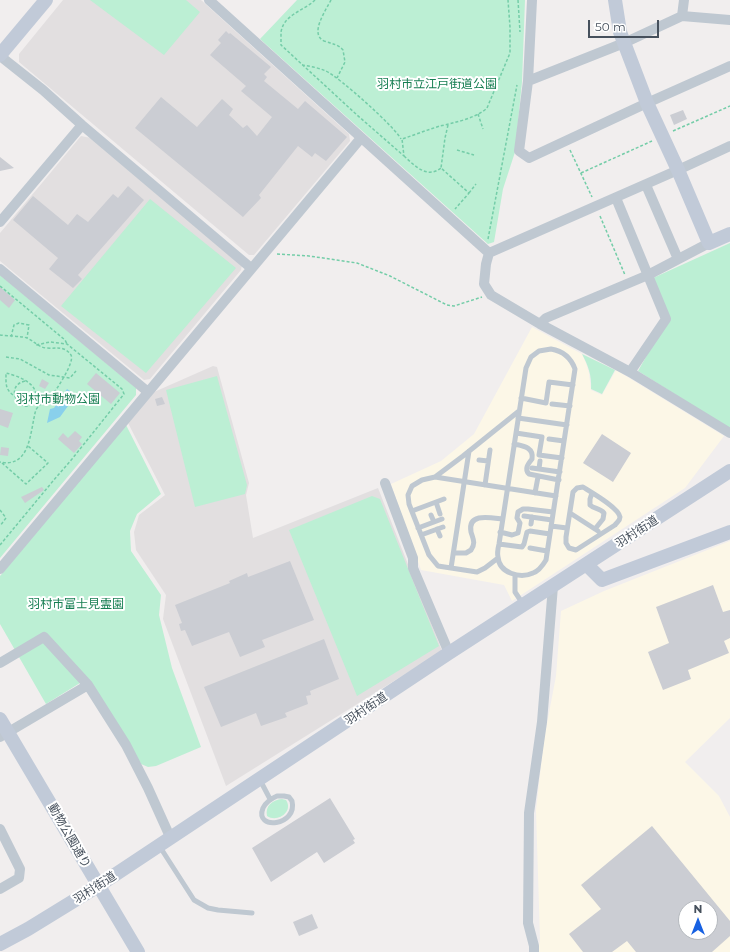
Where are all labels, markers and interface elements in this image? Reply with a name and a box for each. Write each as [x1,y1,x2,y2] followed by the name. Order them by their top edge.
[590,12,661,38] scale bar
[595,19,626,34] text: 50 m
[377,77,497,91] park label: 羽村市立江戸街道公園
[16,392,100,406] park label: 羽村市動物公園
[613,513,661,551] street label: 羽村街道
[28,597,124,611] park label: 羽村市富士見霊園
[342,690,390,728] street label: 羽村街道
[45,801,93,871] street label: 動物公園通り
[71,869,119,907] street label: 羽村街道
[678,900,718,940] north arrow
[694,902,702,916] text: N

